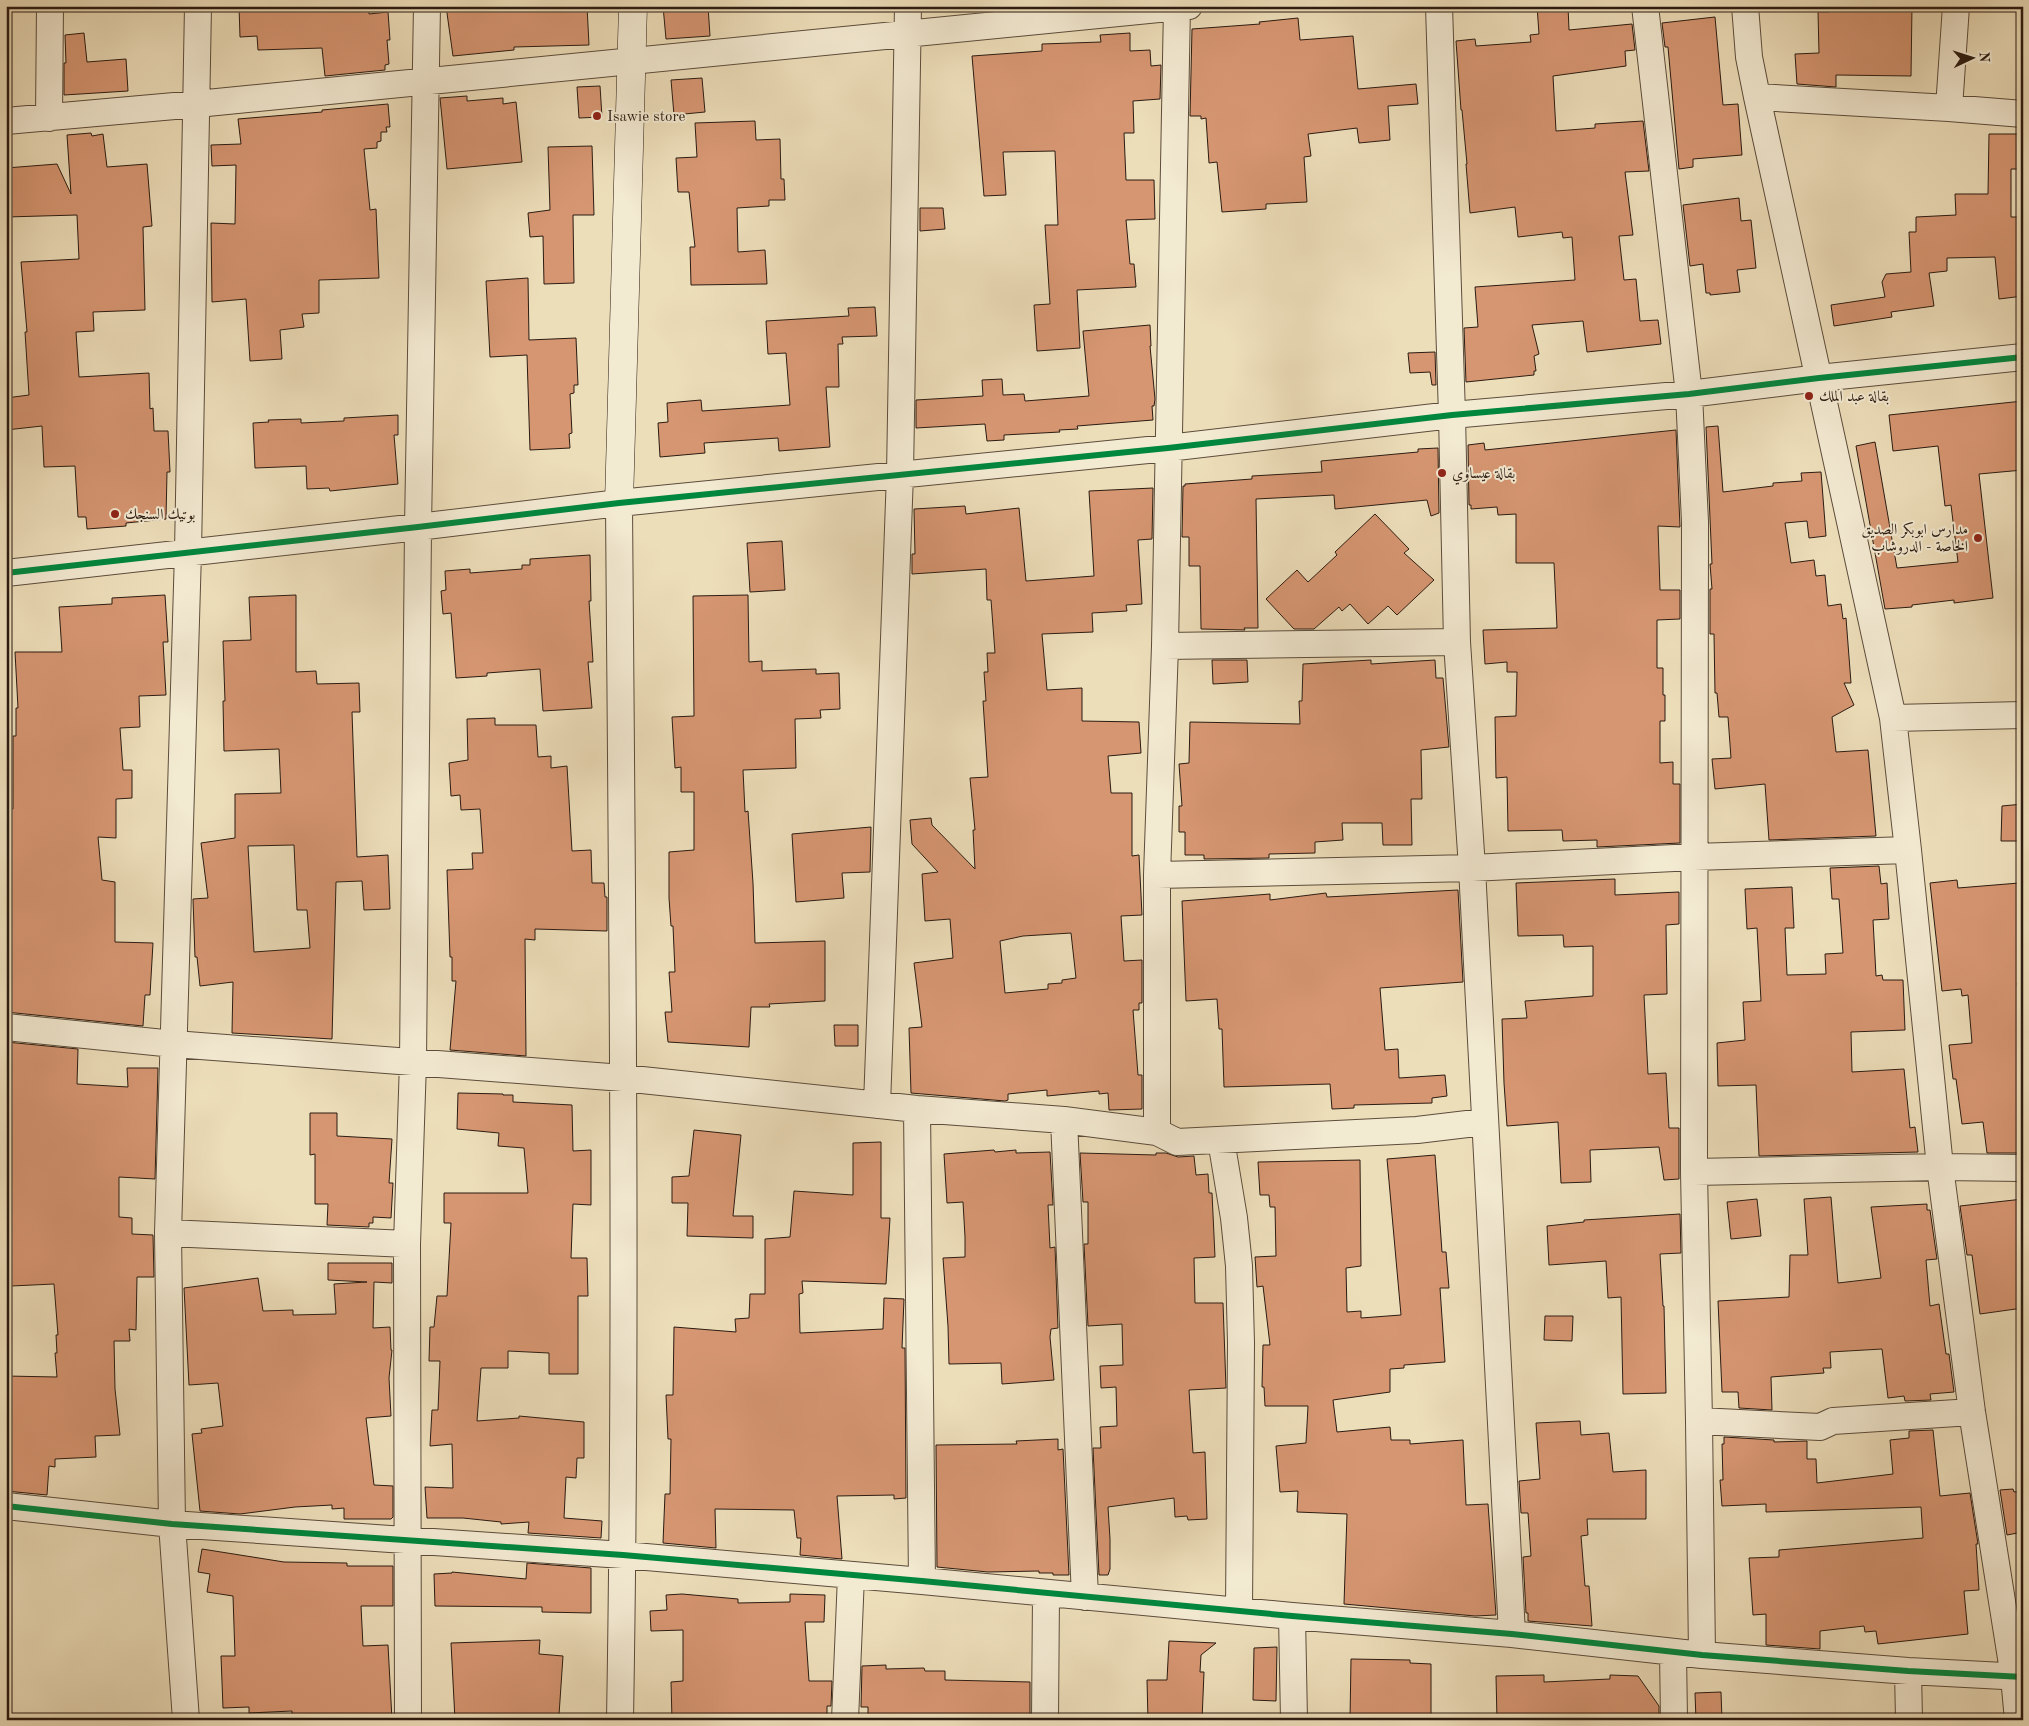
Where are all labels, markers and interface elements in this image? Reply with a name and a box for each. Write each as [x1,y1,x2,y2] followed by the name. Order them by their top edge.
[1946,32,1996,82] north arrow
[1977,51,1991,63] text: N
[591,110,603,122] marker: Isawie store
[607,110,686,125] place label: Isawie store
[1803,390,1815,402] marker: بقالة عبد الملك
[1819,390,1889,405] place label: بقالة عبد الملك
[1436,467,1448,479] marker: بقالة عيساوي
[1452,467,1515,485] place label: بقالة عيساوي
[125,507,195,523] place label: بوتيك السنجك
[109,508,121,520] marker: بوتيك السنجك
[1862,522,1968,555] place label: مدارس ابوبكر الصديق الخاصة - الدروشاب
[1972,532,1984,544] marker: مدارس ابوبكر الصديق الخاصة - الدروشاب

